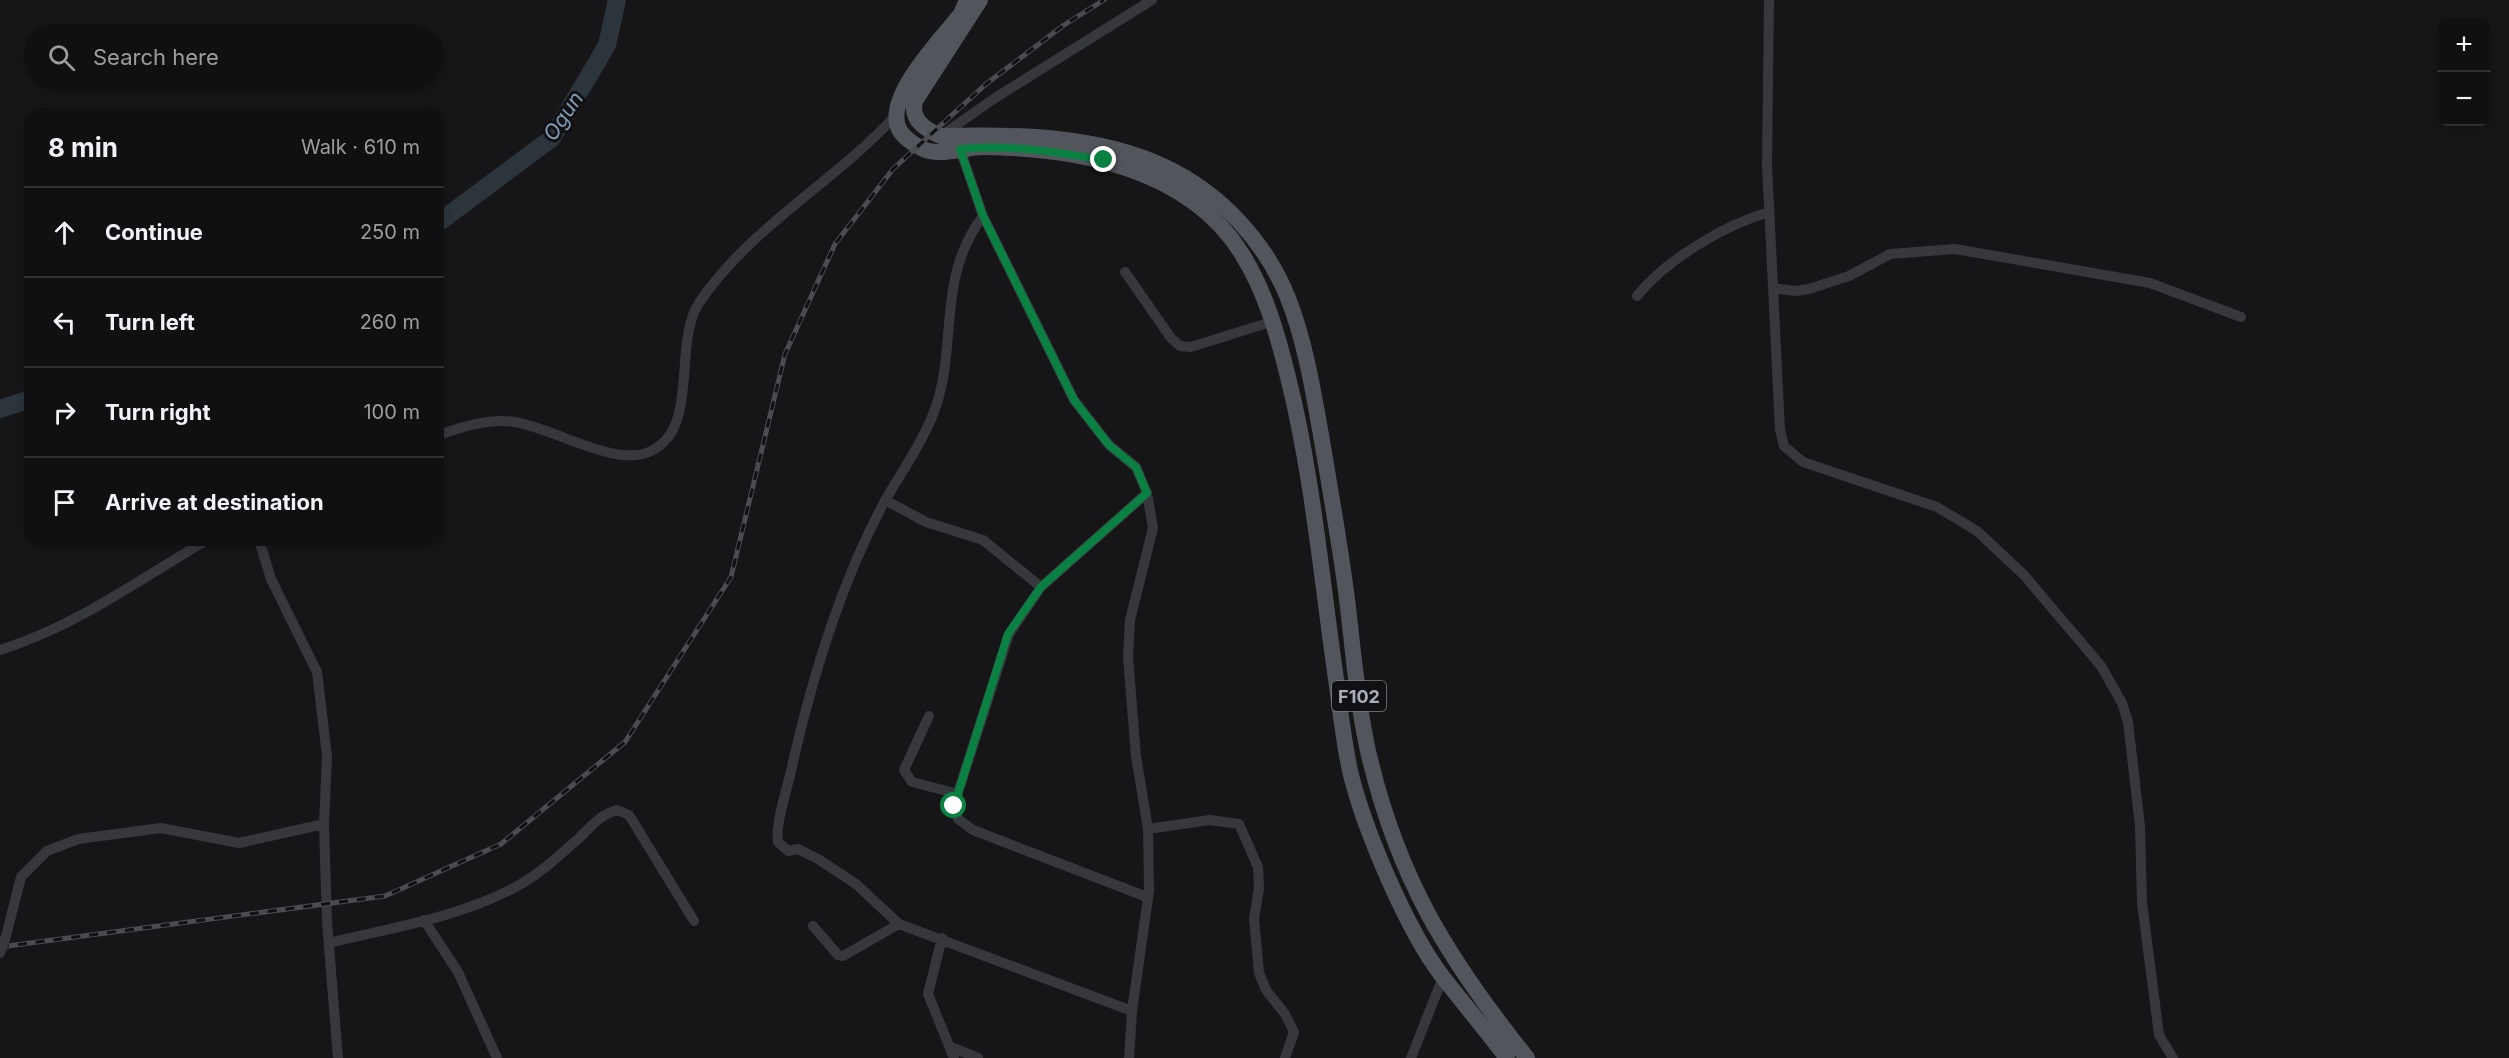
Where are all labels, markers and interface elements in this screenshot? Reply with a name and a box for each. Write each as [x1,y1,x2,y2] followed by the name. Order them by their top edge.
[2437,18,2491,126] map controls
[2437,18,2491,72] button: +
[24,24,444,90] search box
[45,41,78,74] icon: search
[93,44,219,70] text: Search here
[2437,72,2491,126] button: −
[538,87,588,145] water label: Ogun
[48,132,118,163] text: 8 min
[301,135,420,159] text: Walk · 610 m
[1090,146,1116,172] route end
[48,216,81,249] icon: ahead
[105,219,203,245] text: Continue
[360,220,420,244] text: 250 m
[48,306,81,339] icon: left
[105,309,195,335] text: Turn left
[360,310,420,334] text: 260 m
[48,396,81,429] icon: right
[105,399,211,425] text: Turn right
[363,400,420,424] text: 100 m
[48,486,81,519] icon: arrive
[105,489,324,515] text: Arrive at destination
[1332,681,1386,711] road number: F102
[940,792,966,818] route start

